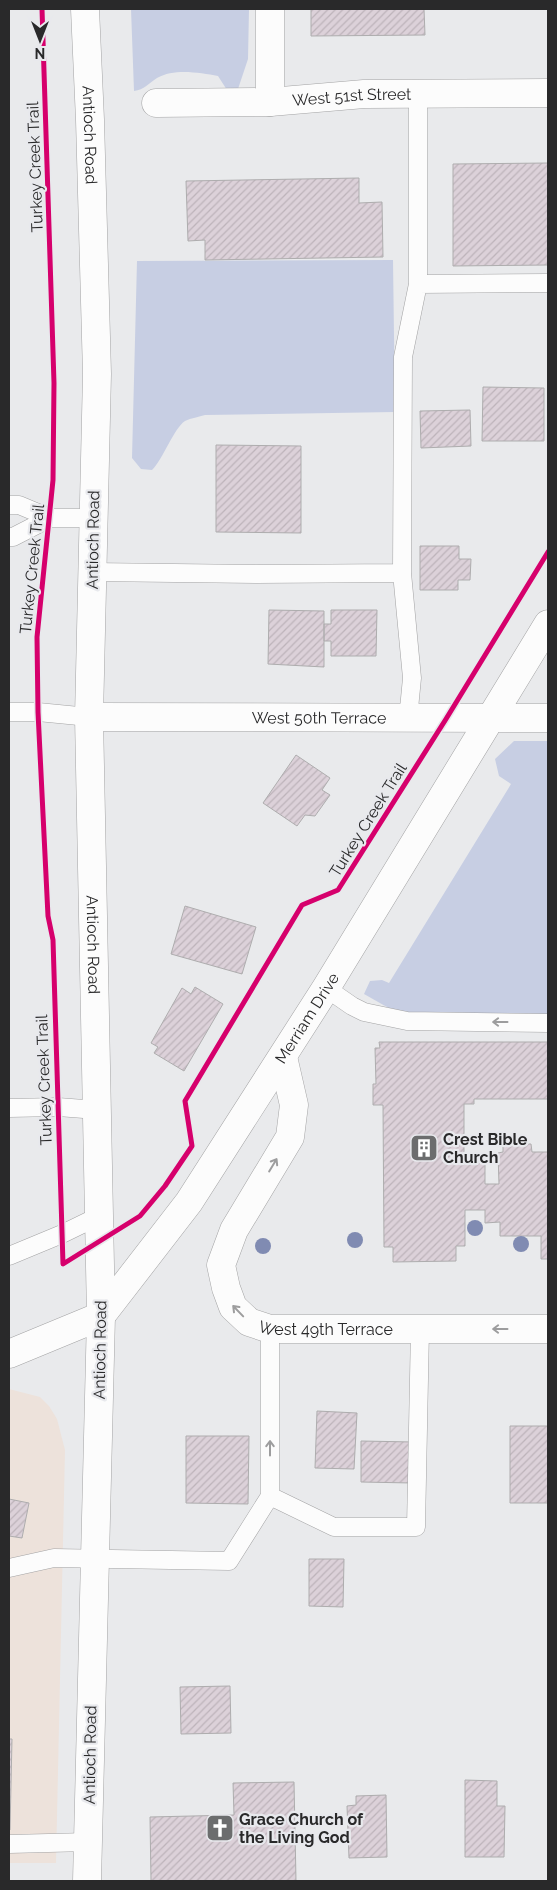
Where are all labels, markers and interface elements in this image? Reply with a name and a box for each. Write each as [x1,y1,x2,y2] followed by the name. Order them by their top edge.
[15,15,65,65] north arrow
[35,45,45,61] text: N
[291,84,412,110] street label: West 51st Street
[79,85,101,185] street label: Antioch Road
[23,101,47,233] street label: Turkey Creek Trail
[83,490,103,590] street label: Antioch Road
[16,502,48,635] street label: Turkey Creek Trail
[252,708,386,727] street label: West 50th Terrace
[325,759,411,880] street label: Turkey Creek Trail
[83,895,104,994] street label: Antioch Road
[271,969,343,1067] street label: Merriam Drive
[32,1014,56,1146] street label: Turkey Creek Trail
[492,1017,508,1027] one-way arrow
[443,1130,528,1167] place label: Crest Bible Church
[409,1133,439,1163] building icon: Crest Bible Church
[269,1159,279,1173] one-way arrow
[90,1300,110,1400] street label: Antioch Road
[232,1304,244,1317] one-way arrow
[256,1316,393,1340] street label: West 49th Terrace
[492,1324,508,1334] one-way arrow
[265,1440,275,1456] one-way arrow
[80,1705,100,1805] street label: Antioch Road
[239,1810,364,1847] place label: Grace Church of the Living God
[205,1813,235,1843] church icon: Grace Church of the Living God

